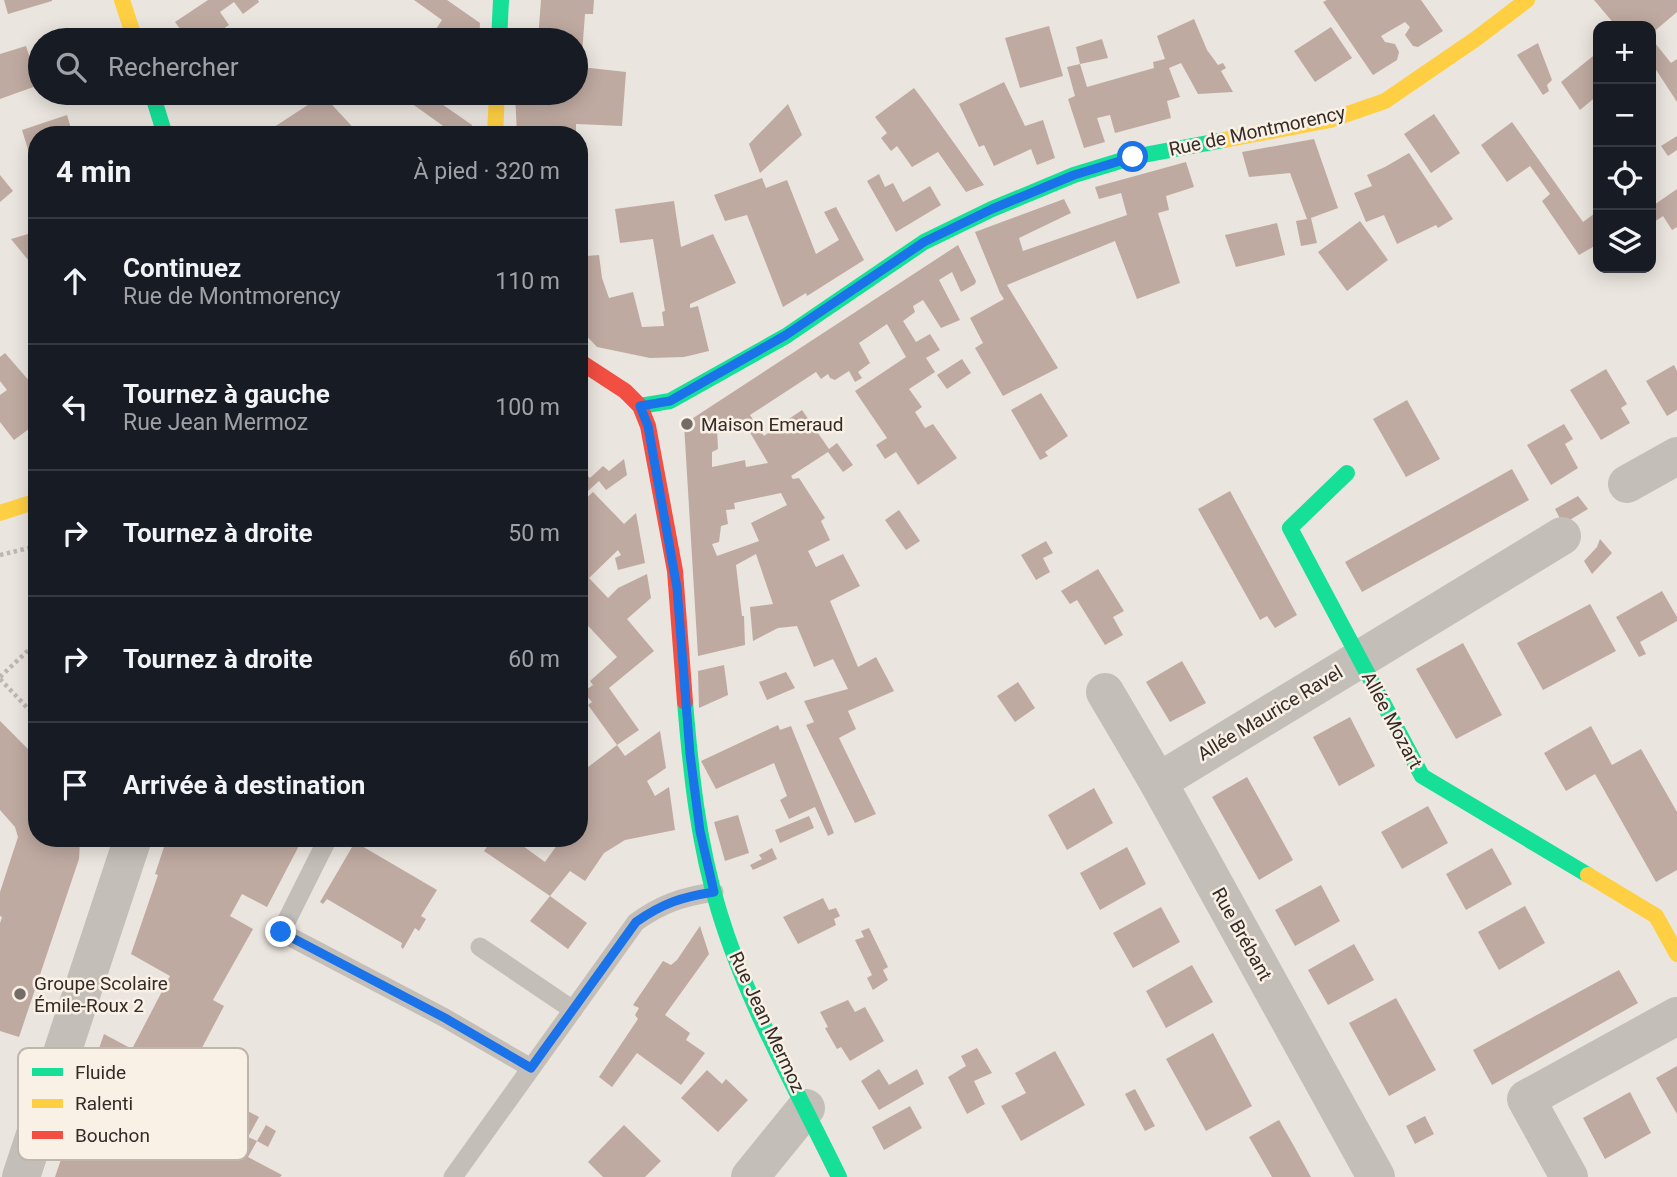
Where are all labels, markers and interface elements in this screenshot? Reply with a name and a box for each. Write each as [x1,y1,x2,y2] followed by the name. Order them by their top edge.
[1593,21,1656,273] map controls
[1593,21,1656,84] button: +
[28,28,588,105] search box
[52,48,90,86] icon: search
[108,52,239,82] text: Rechercher
[1593,84,1656,147] button: −
[1167,101,1347,161] street label: Rue de Montmorency
[1117,141,1148,172] route start
[1593,147,1656,210] button: locate
[56,154,131,189] text: 4 min
[414,158,560,185] text: À pied · 320 m
[1593,210,1656,273] button: layers
[123,253,241,283] text: Continuez
[56,262,94,300] icon: ahead
[495,268,560,295] text: 110 m
[123,283,341,310] text: Rue de Montmorency
[123,379,330,409] text: Tournez à gauche
[56,388,94,426] icon: left
[495,394,560,421] text: 100 m
[123,409,308,436] text: Rue Jean Mermoz
[701,413,844,436] place label: Maison Emeraud
[679,416,695,432] marker: Maison Emeraud
[56,514,94,552] icon: right
[123,518,313,548] text: Tournez à droite
[508,520,560,547] text: 50 m
[56,640,94,678] icon: right
[123,644,313,674] text: Tournez à droite
[508,646,560,673] text: 60 m
[1193,661,1347,765] street label: Allée Maurice Ravel
[1357,668,1427,772] street label: Allée Mozart
[56,766,94,804] icon: arrive
[123,770,365,800] text: Arrivée à destination
[1207,883,1277,985] street label: Rue Brébant
[265,916,296,947] route end
[724,948,810,1096] street label: Rue Jean Mermoz
[34,972,168,1017] place label: Groupe Scolaire Émile-Roux 2
[12,986,28,1002] marker: Groupe Scolaire Émile-Roux 2
[18,1048,248,1160] legend
[75,1061,126,1084] text: Fluide
[75,1092,133,1115] text: Ralenti
[75,1124,150,1147] text: Bouchon

